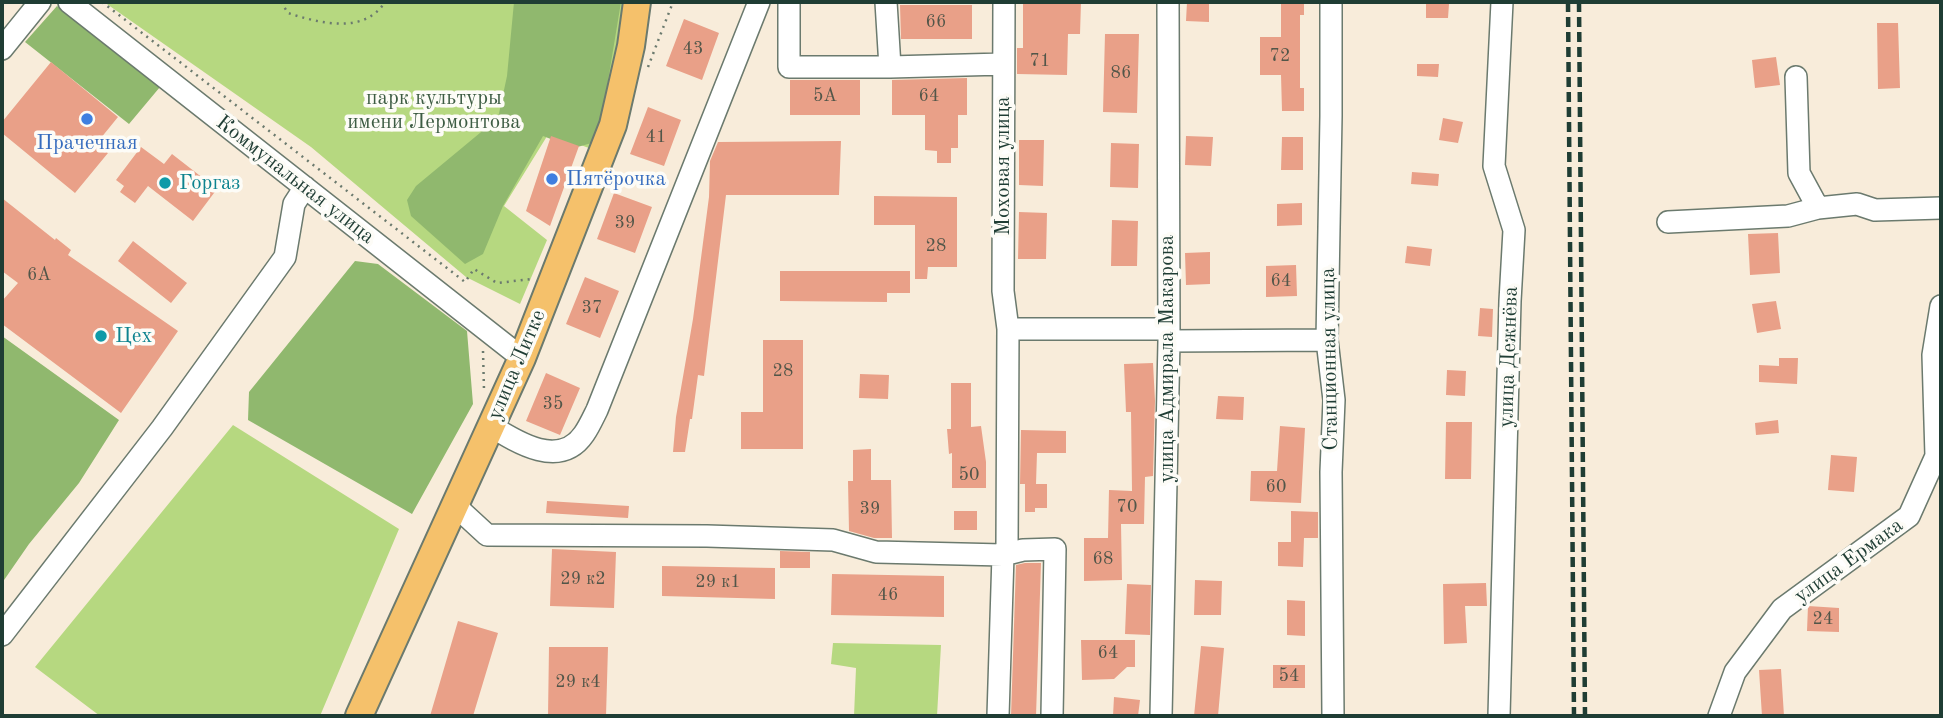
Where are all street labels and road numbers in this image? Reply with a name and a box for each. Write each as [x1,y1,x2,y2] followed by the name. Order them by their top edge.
[990,96,1016,236] street label: Моховая улица
[211,110,379,250] street label: Коммунальная улица
[1154,235,1180,483] street label: улица Адмирала Макарова
[1316,267,1344,451] street label: Станционная улица
[1494,286,1524,428] street label: улица Дежнёва
[482,306,552,424] street label: улица Литке
[1790,513,1908,609] street label: улица Ермака

